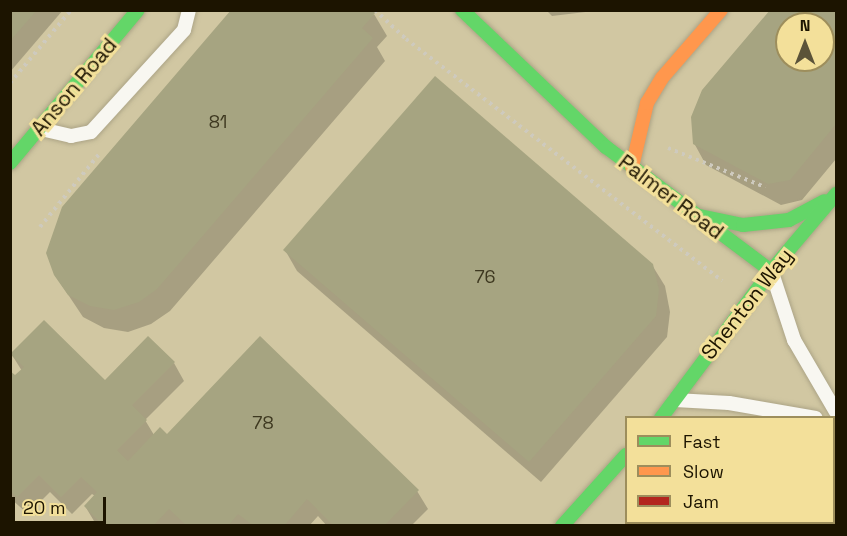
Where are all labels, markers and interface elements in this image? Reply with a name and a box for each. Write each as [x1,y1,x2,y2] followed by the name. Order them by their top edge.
[775,12,835,72] north arrow
[800,15,810,36] text: N
[26,33,122,141] street label: Anson Road
[209,111,227,133] house number: 81
[614,149,728,245] street label: Palmer Road
[696,243,798,365] street label: Shenton Way
[474,266,496,288] house number: 76
[252,412,274,434] house number: 78
[625,416,835,524] legend
[683,430,720,453] text: Fast
[683,460,724,483] text: Slow
[15,485,110,523] scale bar
[683,490,719,513] text: Jam
[23,496,66,519] text: 20 m

